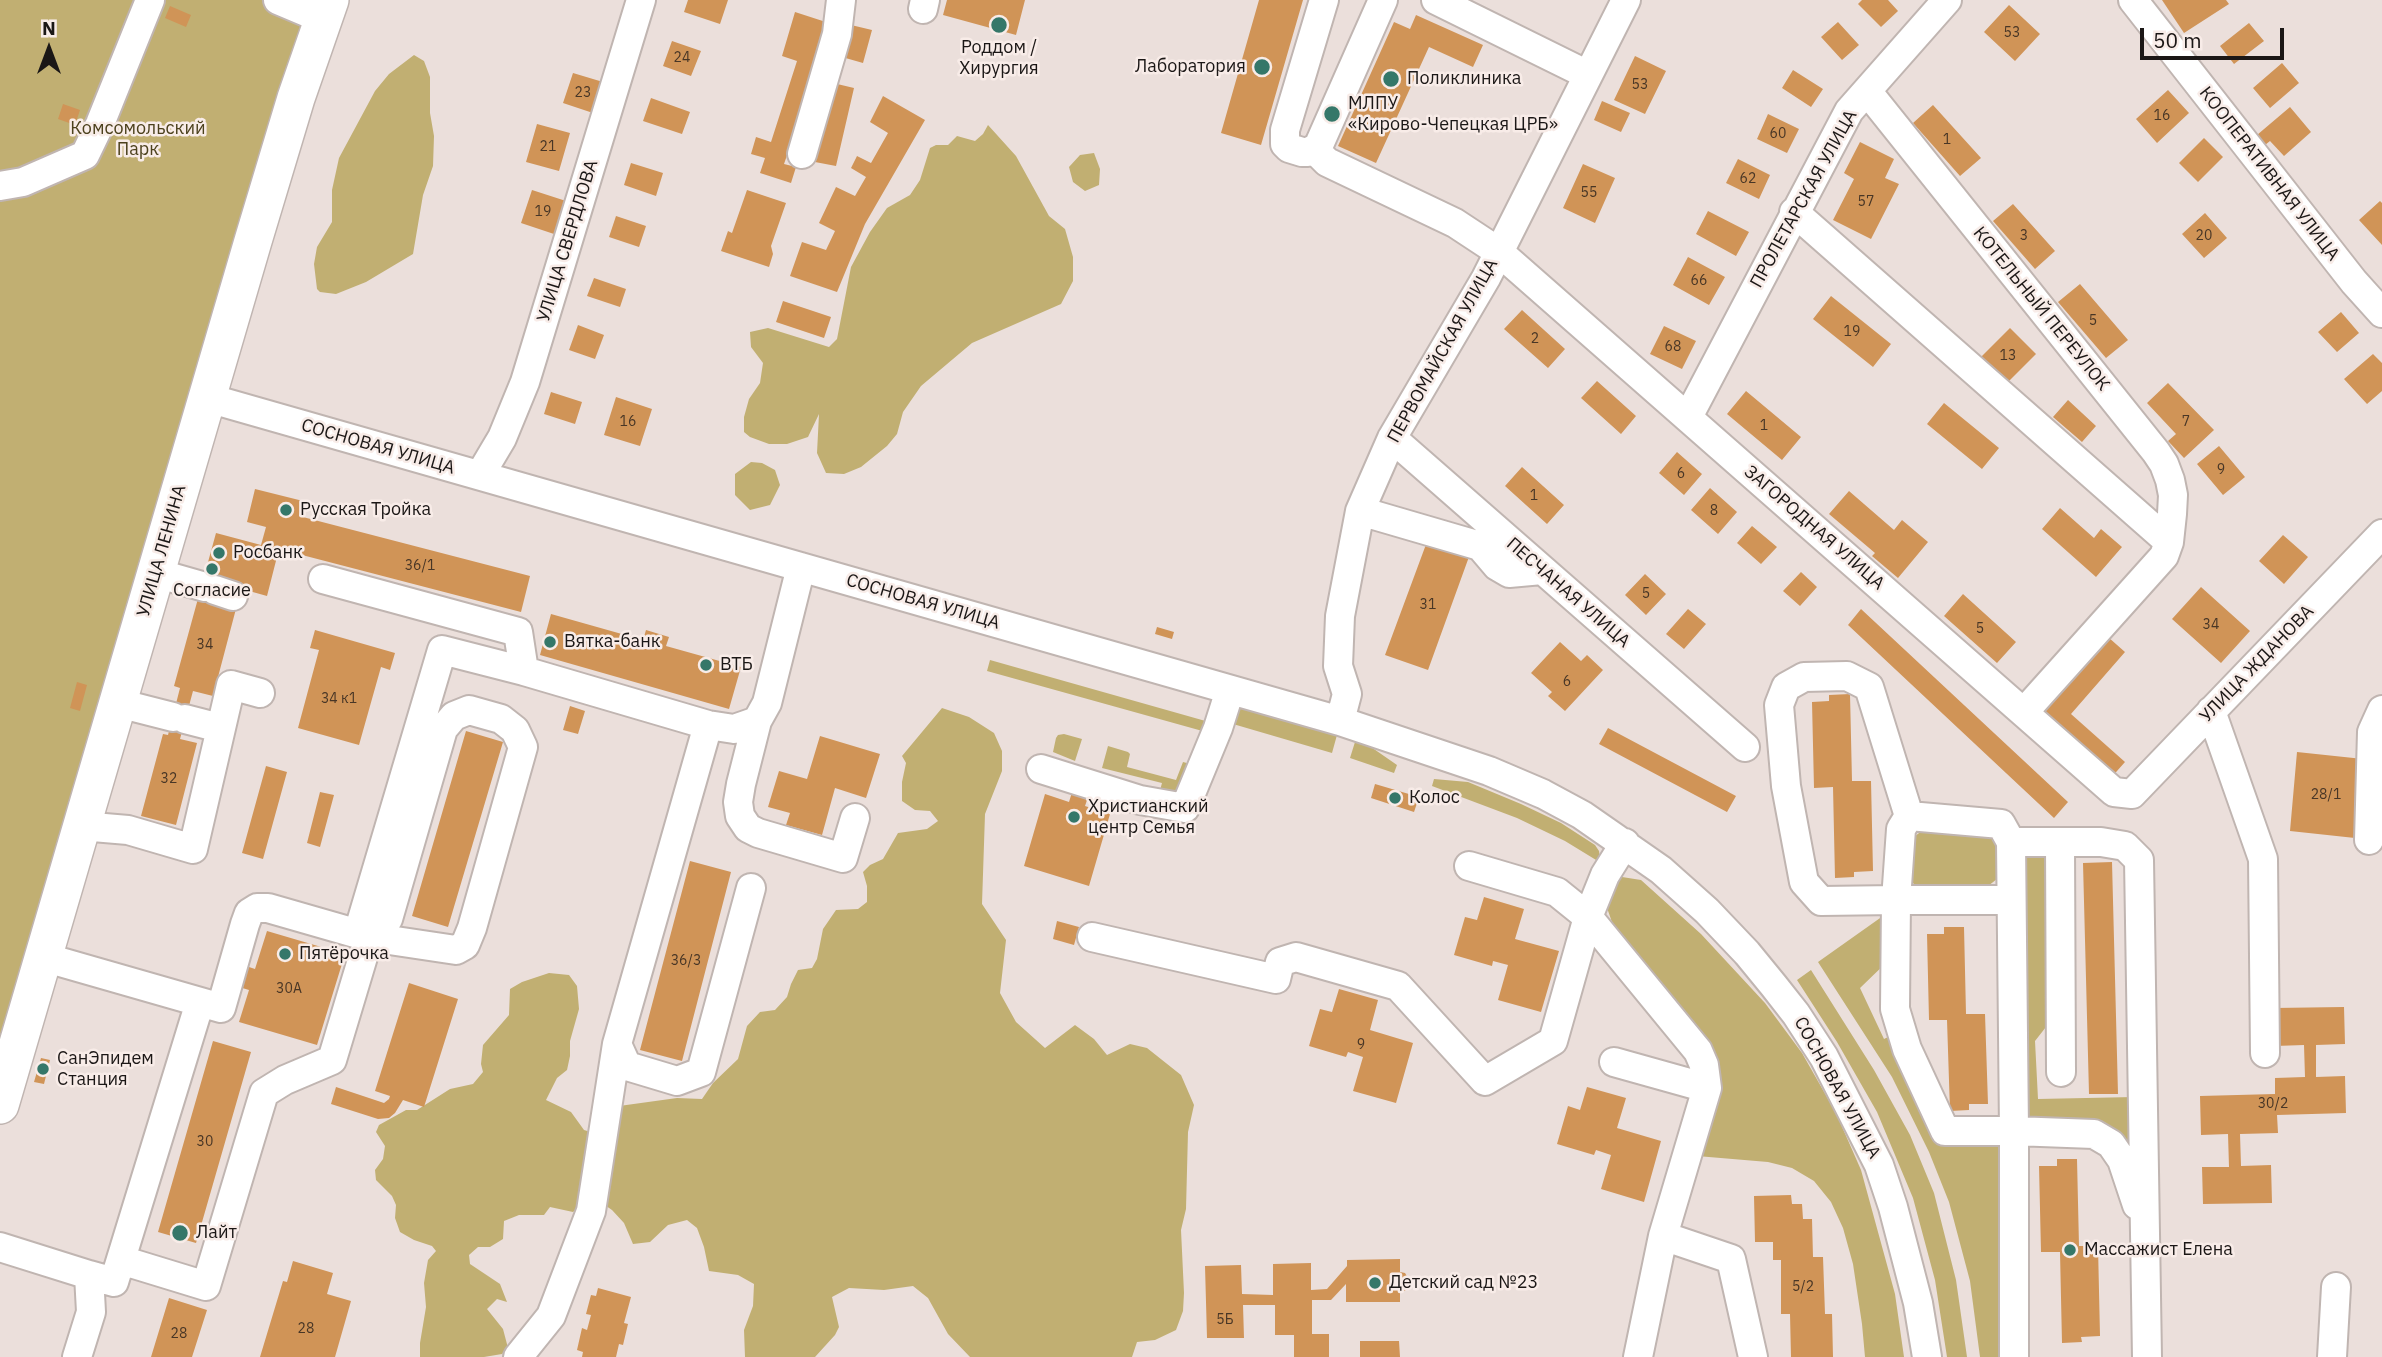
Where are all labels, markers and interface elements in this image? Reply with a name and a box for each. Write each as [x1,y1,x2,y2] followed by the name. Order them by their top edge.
[14,14,84,84] north arrow
[2144,14,2288,58] scale bar
[989,15,1009,35] marker: Роддом / Хирургия
[42,16,56,40] text: N
[2004,25,2020,41] house number: 53
[2153,26,2202,54] text: 50 m
[959,37,1039,80] place label: Роддом / Хирургия
[674,50,690,66] house number: 24
[1135,56,1246,78] place label: Лаборатория
[1252,57,1272,77] marker: Лаборатория
[1407,68,1521,90] place label: Поликлиника
[1381,69,1401,89] marker: Поликлиника
[1632,77,1648,93] house number: 53
[2194,83,2344,265] street label: КООПЕРАТИВНАЯ УЛИЦА
[575,85,591,101] house number: 23
[1348,93,1558,136] place label: МЛПУ «Кирово-Чепецкая ЦРБ»
[1322,104,1342,124] marker: МЛПУ «Кирово-Чепецкая ЦРБ»
[1746,106,1862,292] street label: ПРОЛЕТАРСКАЯ УЛИЦА
[2154,108,2170,124] house number: 16
[70,118,206,160] park label: Комсомольский Парк
[1770,126,1786,142] house number: 60
[1943,132,1951,148] house number: 1
[540,139,556,155] house number: 21
[533,157,603,325] street label: УЛИЦА СВЕРДЛОВА
[1740,171,1756,187] house number: 62
[1581,185,1597,201] house number: 55
[1858,194,1874,210] house number: 57
[535,204,551,220] house number: 19
[1968,223,2114,395] street label: КОТЕЛЬНЫЙ ПЕРЕУЛОК
[2020,228,2028,244] house number: 3
[2196,228,2212,244] house number: 20
[1383,255,1503,447] street label: ПЕРВОМАЙСКАЯ УЛИЦА
[1691,273,1707,289] house number: 66
[2089,313,2097,329] house number: 5
[1844,324,1860,340] house number: 19
[1531,331,1539,347] house number: 2
[1665,339,1681,355] house number: 68
[2000,348,2016,364] house number: 13
[620,414,636,430] house number: 16
[2182,414,2190,430] house number: 7
[299,415,457,479] street label: СОСНОВАЯ УЛИЦА
[1760,418,1768,434] house number: 1
[1739,461,1889,595] street label: ЗАГОРОДНАЯ УЛИЦА
[2217,462,2225,478] house number: 9
[1677,466,1685,482] house number: 6
[133,483,191,619] street label: УЛИЦА ЛЕНИНА
[1530,488,1538,504] house number: 1
[300,499,431,521] place label: Русская Тройка
[278,502,294,518] marker: Русская Тройка
[1710,503,1718,519] house number: 8
[1502,533,1634,653] street label: ПЕСЧАНАЯ УЛИЦА
[233,542,303,564] place label: Росбанк
[211,545,227,561] marker: Росбанк
[405,558,435,574] house number: 36/1
[204,561,220,577] marker: Согласие
[844,570,1002,634] street label: СОСНОВАЯ УЛИЦА
[173,580,251,602] place label: Согласие
[1642,586,1650,602] house number: 5
[1420,597,1436,613] house number: 31
[2196,601,2318,727] street label: УЛИЦА ЖДАНОВА
[2203,617,2219,633] house number: 34
[1976,621,1984,637] house number: 5
[564,631,661,653] place label: Вятка-банк
[542,634,558,650] marker: Вятка-банк
[197,637,213,653] house number: 34
[720,654,753,676] place label: ВТБ
[698,657,714,673] marker: ВТБ
[1563,674,1571,690] house number: 6
[321,691,357,707] house number: 34 к1
[161,771,177,787] house number: 32
[1409,787,1460,809] place label: Колос
[2311,787,2341,803] house number: 28/1
[1387,790,1403,806] marker: Колос
[1088,796,1209,838] place label: Христианский центр Семья
[1066,809,1082,825] marker: Христианский центр Семья
[299,943,389,965] place label: Пятёрочка
[277,946,293,962] marker: Пятёрочка
[671,953,701,969] house number: 36/3
[276,981,302,997] house number: 30А
[1789,1013,1885,1163] street label: СОСНОВАЯ УЛИЦА
[1357,1037,1365,1053] house number: 9
[57,1048,154,1090] place label: СанЭпидем Станция
[35,1061,51,1077] marker: СанЭпидем Станция
[2258,1096,2288,1112] house number: 30/2
[197,1134,213,1150] house number: 30
[196,1222,237,1244] place label: Лайт
[170,1223,190,1243] marker: Лайт
[2084,1239,2233,1261] place label: Массажист Елена
[2062,1242,2078,1258] marker: Массажист Елена
[1389,1272,1538,1294] place label: Детский сад №23
[1367,1275,1383,1291] marker: Детский сад №23
[1792,1279,1814,1295] house number: 5/2
[1216,1312,1234,1328] house number: 5Б
[298,1321,314,1337] house number: 28
[171,1326,187,1342] house number: 28

